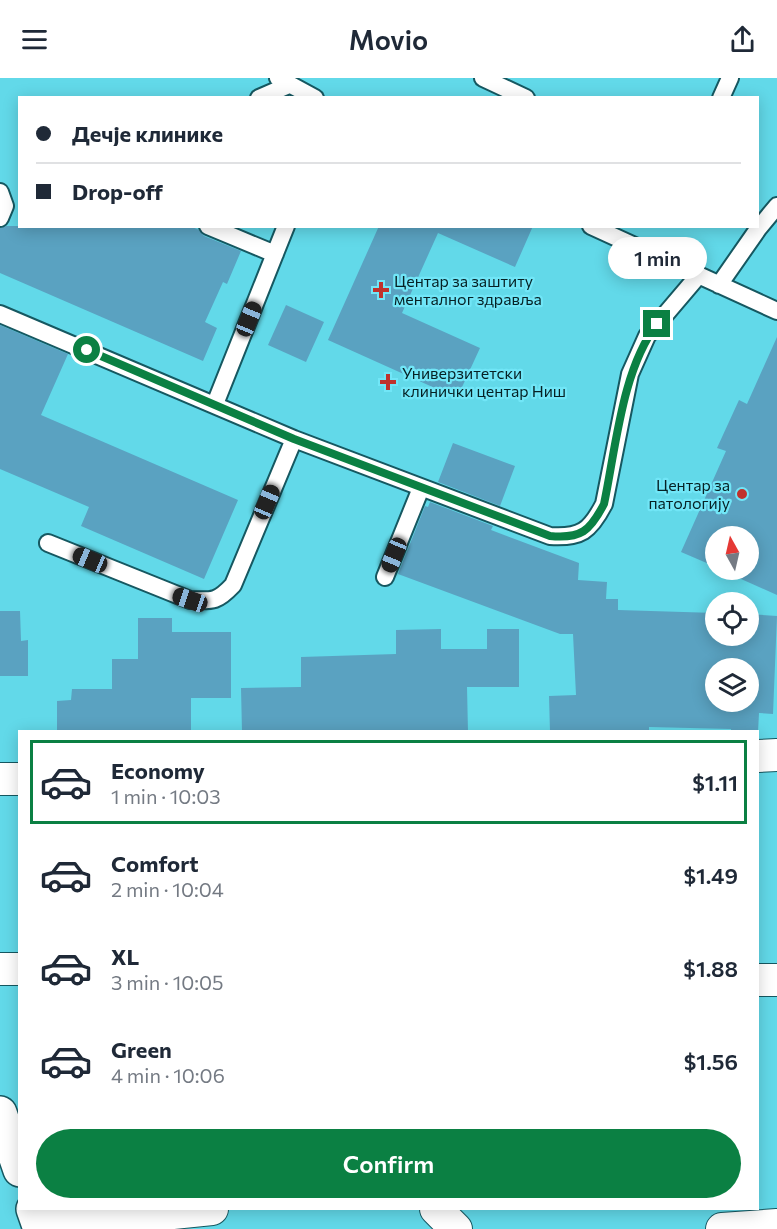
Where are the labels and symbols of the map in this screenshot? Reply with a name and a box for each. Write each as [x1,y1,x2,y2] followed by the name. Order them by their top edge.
[608,237,706,279] callout: 1 min
[394,271,542,308] place label: Центар за заштиту менталног здравља
[372,281,390,299] marker: Центар за заштиту менталног здравља
[234,299,264,339] car
[643,310,670,337] route end
[73,336,100,363] route start
[402,363,566,400] place label: Универзитетски клинички центар Ниш
[379,373,397,391] marker: Универзитетски клинички центар Ниш
[648,475,730,512] place label: Центар за патологију
[252,482,282,522] car
[735,487,749,501] marker: Центар за патологију
[705,526,759,580] north arrow
[379,535,409,575] car
[70,545,110,575] car
[170,586,210,614] car

